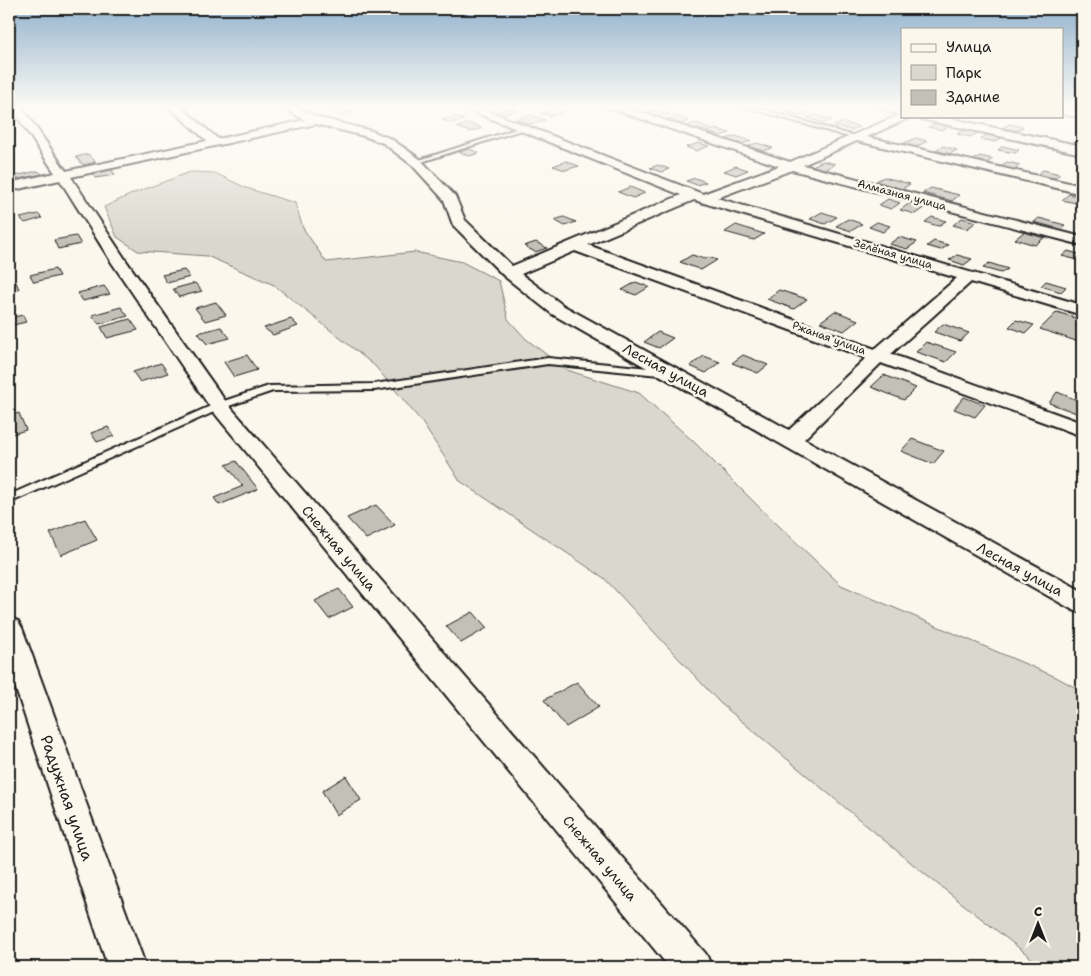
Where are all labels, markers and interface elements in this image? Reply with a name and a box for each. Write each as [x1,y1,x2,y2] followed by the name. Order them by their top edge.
[901,28,1064,118] legend
[946,37,992,57] text: Улица
[946,63,982,83] text: Парк
[946,87,1000,107] text: Здание
[856,176,948,214] street label: Алмазная улица
[852,236,934,272] street label: Зелёная улица
[790,318,868,358] street label: Ржаная улица
[620,339,712,401] street label: Лесная улица
[298,501,380,595] street label: Снежная улица
[974,538,1066,600] street label: Лесная улица
[36,732,98,864] street label: Радужная улица
[559,811,641,905] street label: Снежная улица
[1014,898,1064,948] north arrow
[1034,902,1042,920] text: С

